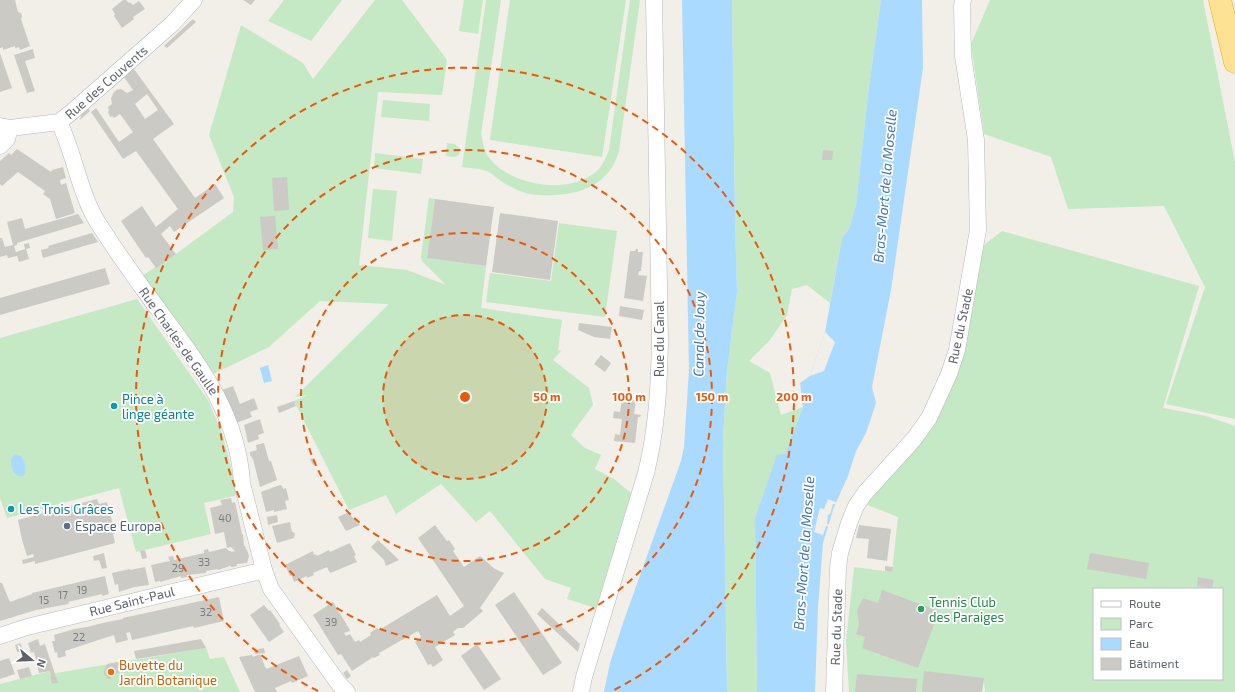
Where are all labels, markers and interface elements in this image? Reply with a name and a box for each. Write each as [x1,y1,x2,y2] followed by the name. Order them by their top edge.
[61,42,151,122] street label: Rue des Couvents
[869,108,900,263] water label: Bras-Mort de la Moselle
[136,284,222,398] street label: Rue Charles de Gaulle
[944,287,976,365] street label: Rue du Stade
[689,291,708,377] water label: Canal de Jouy
[651,301,667,377] street label: Rue du Canal
[533,389,561,403] text: 50 m
[612,389,646,403] text: 100 m
[696,389,728,403] text: 150 m
[776,389,812,403] text: 200 m
[458,390,472,404] centre of rings
[122,391,195,422] place label: Pince à linge géante
[109,401,119,411] marker: Pince à linge géante
[790,475,817,630] water label: Bras-Mort de la Moselle
[19,501,114,517] place label: Les Trois Grâces
[6,504,16,514] marker: Les Trois Grâces
[218,511,232,524] house number: 40
[75,518,162,534] place label: Espace Europa
[62,521,72,531] marker: Espace Europa
[198,555,210,568] house number: 33
[172,561,184,574] house number: 29
[77,583,87,596] house number: 19
[88,583,176,619] street label: Rue Saint-Paul
[58,588,68,601] house number: 17
[827,588,845,666] street label: Rue du Stade
[1093,588,1223,680] legend
[39,593,49,606] house number: 15
[929,594,1004,625] place label: Tennis Club des Paraiges
[1129,596,1161,610] text: Route
[916,604,926,614] marker: Tennis Club des Paraiges
[200,605,212,618] house number: 32
[325,615,337,628] house number: 39
[1129,616,1153,630] text: Parc
[73,630,85,643] house number: 22
[1129,636,1149,650] text: Eau
[12,640,52,680] north arrow
[1129,656,1180,670] text: Bâtiment
[119,657,217,688] place label: Buvette du Jardin Botanique
[34,658,49,669] text: N
[106,667,116,677] marker: Buvette du Jardin Botanique

